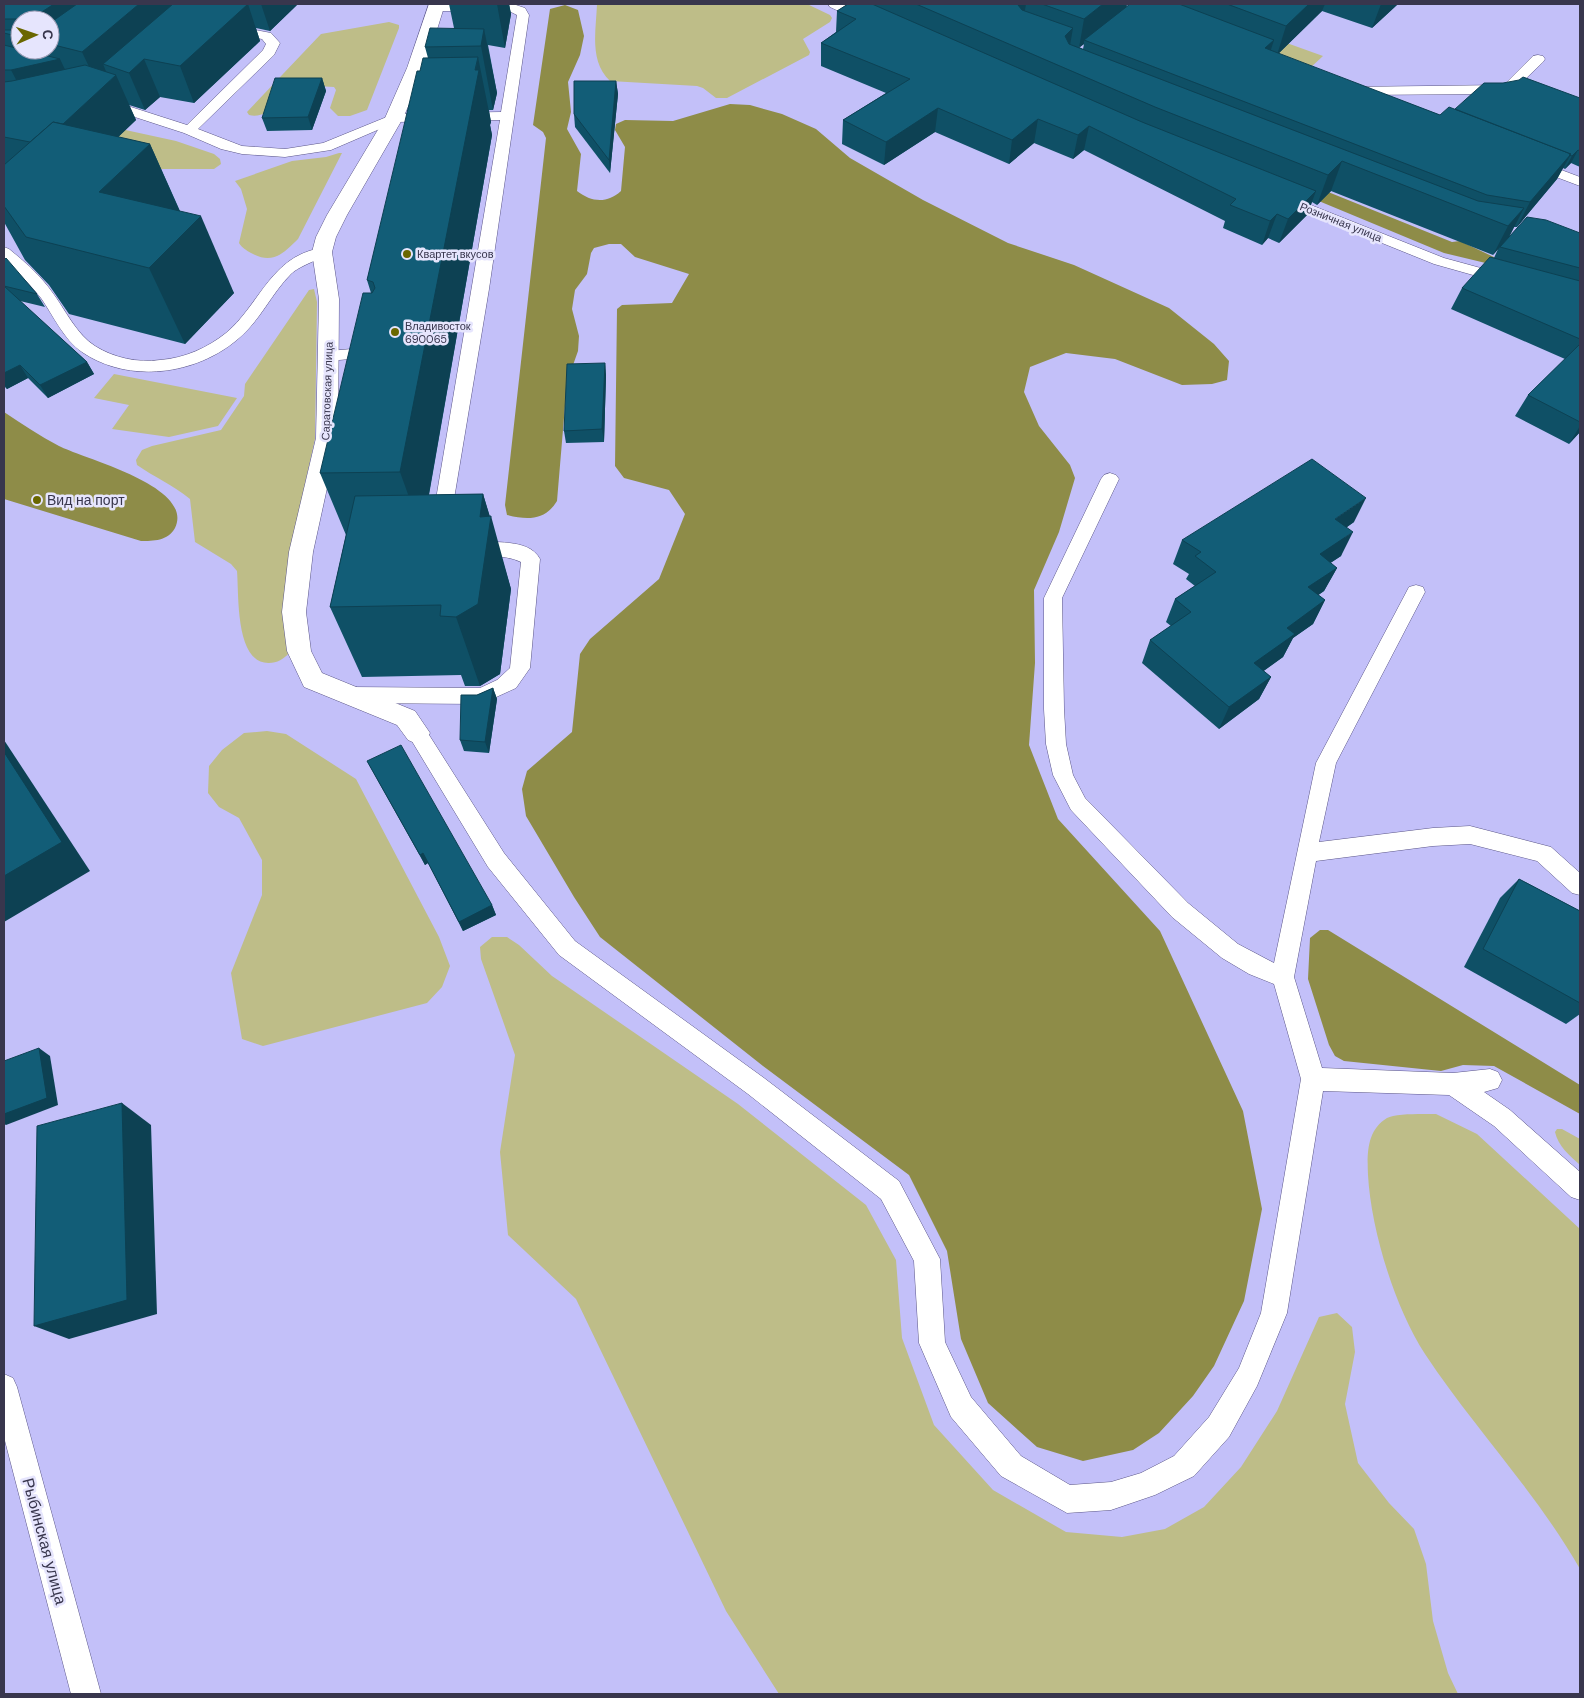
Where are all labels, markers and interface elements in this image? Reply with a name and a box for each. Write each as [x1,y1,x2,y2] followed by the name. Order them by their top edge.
[10,10,60,60] north arrow
[39,29,57,40] text: С
[1298,199,1385,245] street label: Розничная улица
[417,247,494,261] place label: Квартет вкусов
[401,248,413,260] marker: Квартет вкусов
[405,319,471,346] place label: Владивосток 690065
[389,326,401,338] marker: Владивосток 690065
[318,341,336,441] street label: Саратовская улица
[47,491,125,509] place label: Вид на порт
[31,494,43,506] marker: Вид на порт
[18,1475,72,1607] street label: Рыбинская улица

